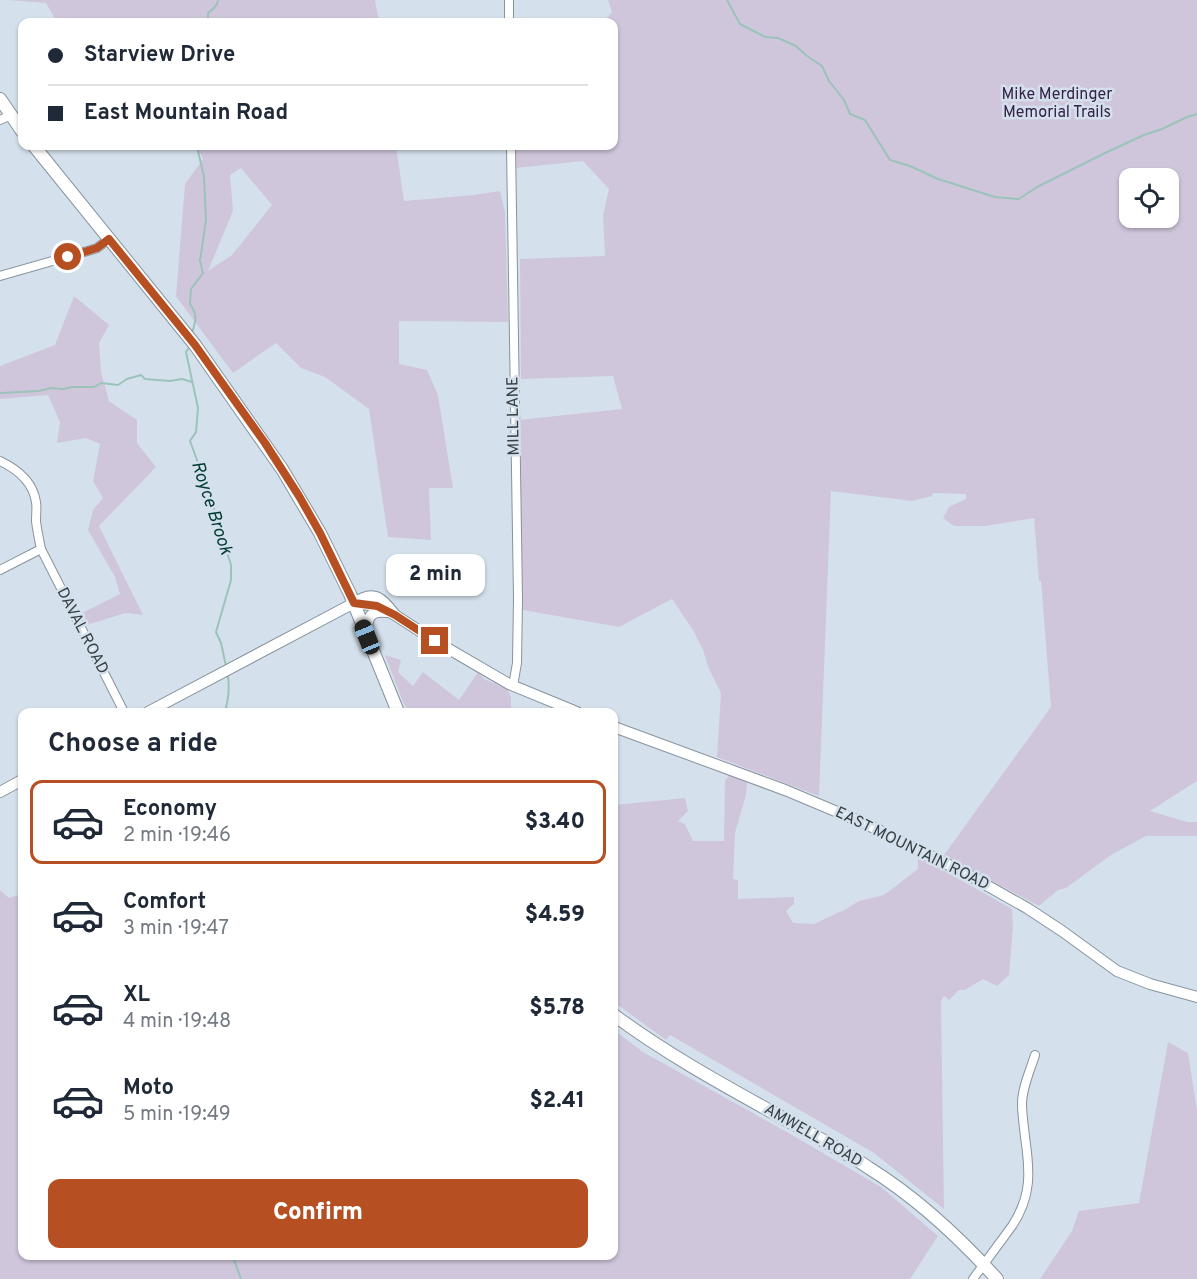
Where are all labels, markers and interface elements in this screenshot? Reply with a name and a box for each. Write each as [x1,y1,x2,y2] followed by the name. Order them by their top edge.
[84,42,235,69] text: Starview Drive
[1001,85,1113,123] park label: Mike Merdinger Memorial Trails
[84,100,288,127] text: East Mountain Road
[1119,168,1179,228] map controls
[1119,168,1179,228] button: locate
[54,243,81,270] route start
[503,376,525,456] street label: MILL LANE
[185,458,237,559] water label: Royce Brook
[386,554,484,596] callout: 2 min
[409,562,462,588] text: 2 min
[52,584,112,678] street label: DAVAL ROAD
[352,617,382,657] car
[421,627,448,654] route end
[48,727,218,761] text: Choose a ride
[51,795,105,849] icon: car
[123,796,217,823] text: Economy
[832,803,992,895] street label: EAST MOUNTAIN ROAD
[525,809,585,836] text: $3.40
[123,823,231,849] text: 2 min · 19:46
[51,888,105,942] icon: car
[123,889,206,916] text: Comfort
[525,902,585,929] text: $4.59
[123,916,229,942] text: 3 min · 19:47
[51,981,105,1035] icon: car
[123,982,150,1009] text: XL
[529,995,585,1022] text: $5.78
[123,1009,231,1035] text: 4 min · 19:48
[51,1074,105,1128] icon: car
[123,1075,174,1102] text: Moto
[529,1088,585,1115] text: $2.41
[760,1100,866,1172] street label: AMWELL ROAD
[123,1102,231,1128] text: 5 min · 19:49
[48,1179,588,1248] button: Confirm

